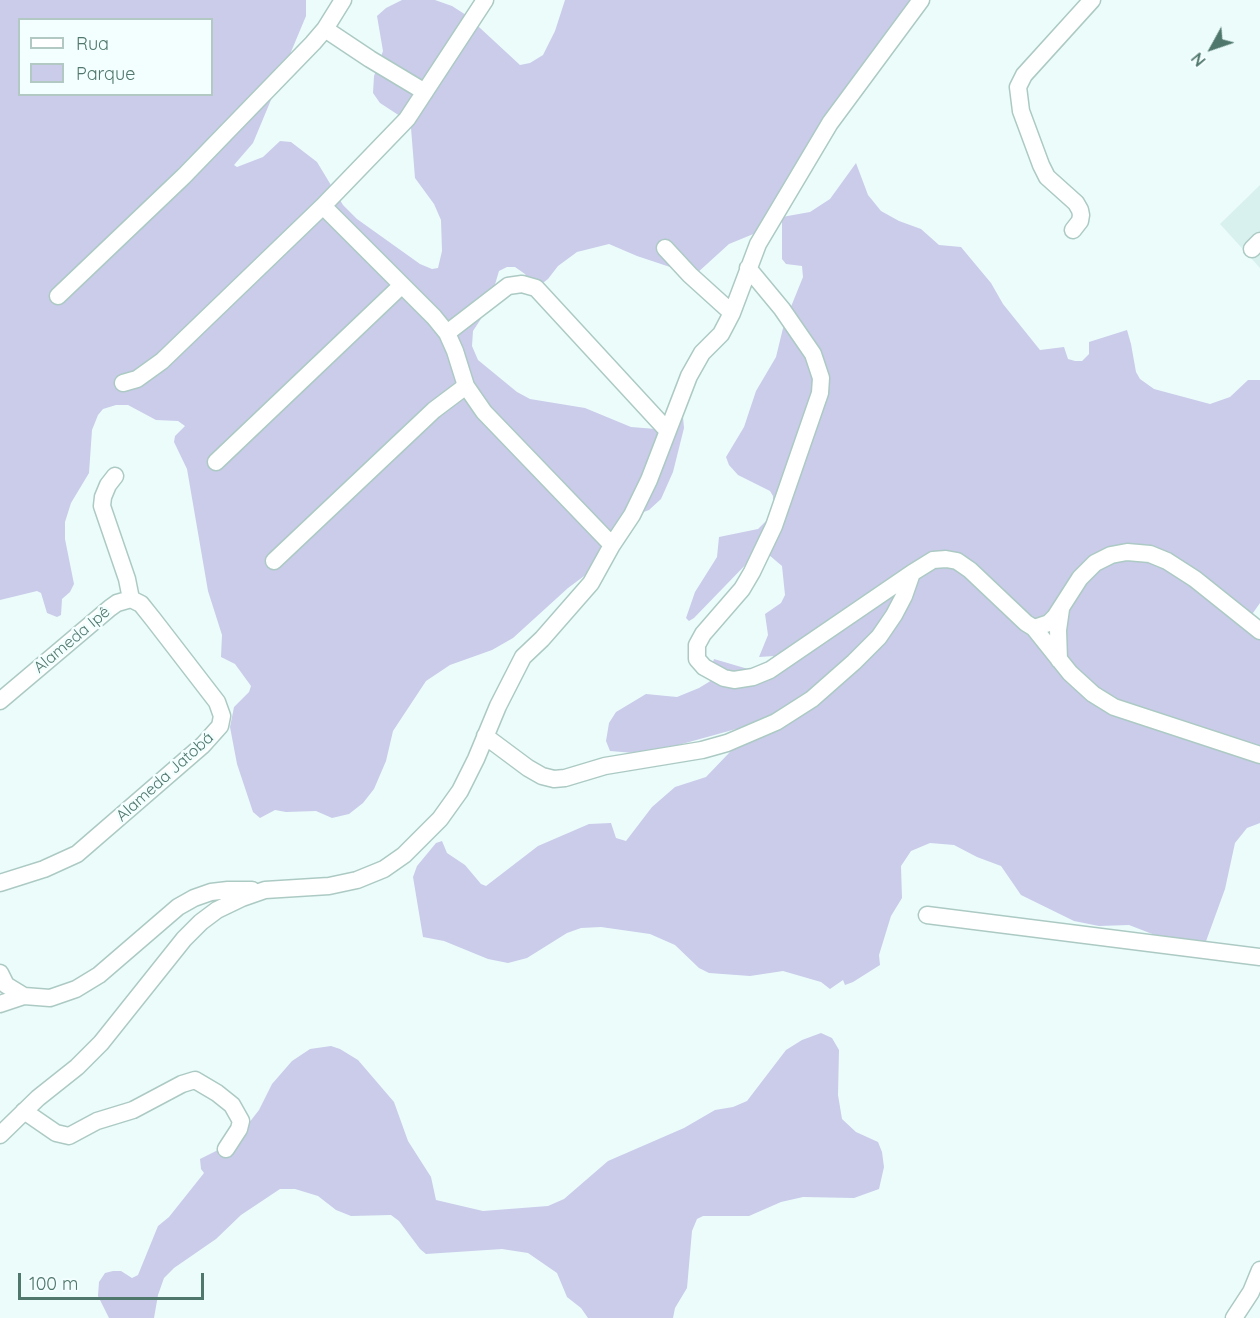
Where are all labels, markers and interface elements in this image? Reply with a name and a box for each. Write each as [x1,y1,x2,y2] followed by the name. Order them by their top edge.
[18,18,213,96] legend
[1182,18,1242,78] north arrow
[76,32,109,55] text: Rua
[1187,49,1210,71] text: N
[76,62,135,85] text: Parque
[30,602,114,678] street label: Alameda Ipê
[112,728,218,826] street label: Alameda Jatobá
[21,1261,207,1299] scale bar
[29,1272,78,1295] text: 100 m

